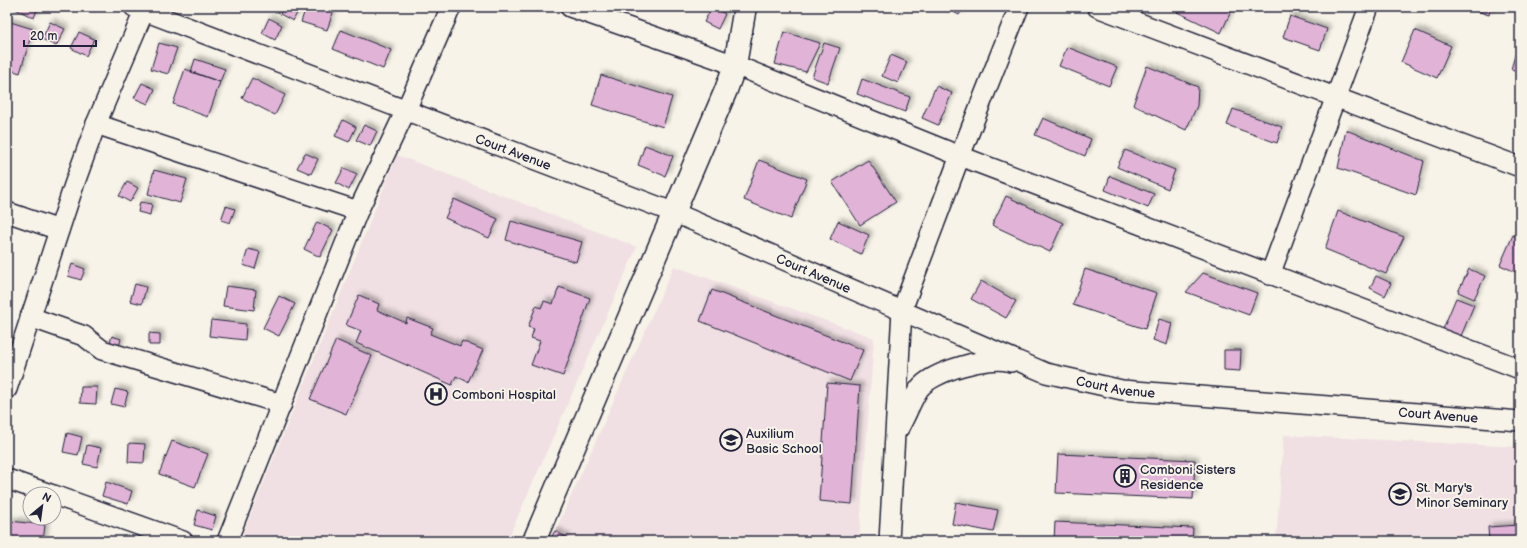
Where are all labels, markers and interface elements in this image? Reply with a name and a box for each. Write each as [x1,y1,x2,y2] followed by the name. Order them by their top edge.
[24,22,96,48] scale bar
[30,29,57,44] text: 20 m
[473,131,553,174] street label: Court Avenue
[774,251,853,297] street label: Court Avenue
[1074,373,1156,402] street label: Court Avenue
[423,381,449,407] hospital icon: Comboni Hospital
[452,387,556,403] place label: Comboni Hospital
[1398,405,1479,427] street label: Court Avenue
[746,426,822,457] place label: Auxilium Basic School
[718,427,744,453] school or university icon: Auxilium Basic School
[1140,462,1236,493] place label: Comboni Sisters Residence
[1112,463,1138,489] building icon: Comboni Sisters Residence
[1416,480,1508,511] place label: St. Mary's Minor Seminary
[1387,481,1413,507] school or university icon: St. Mary's Minor Seminary
[22,486,62,526] north arrow
[40,490,53,505] text: N

